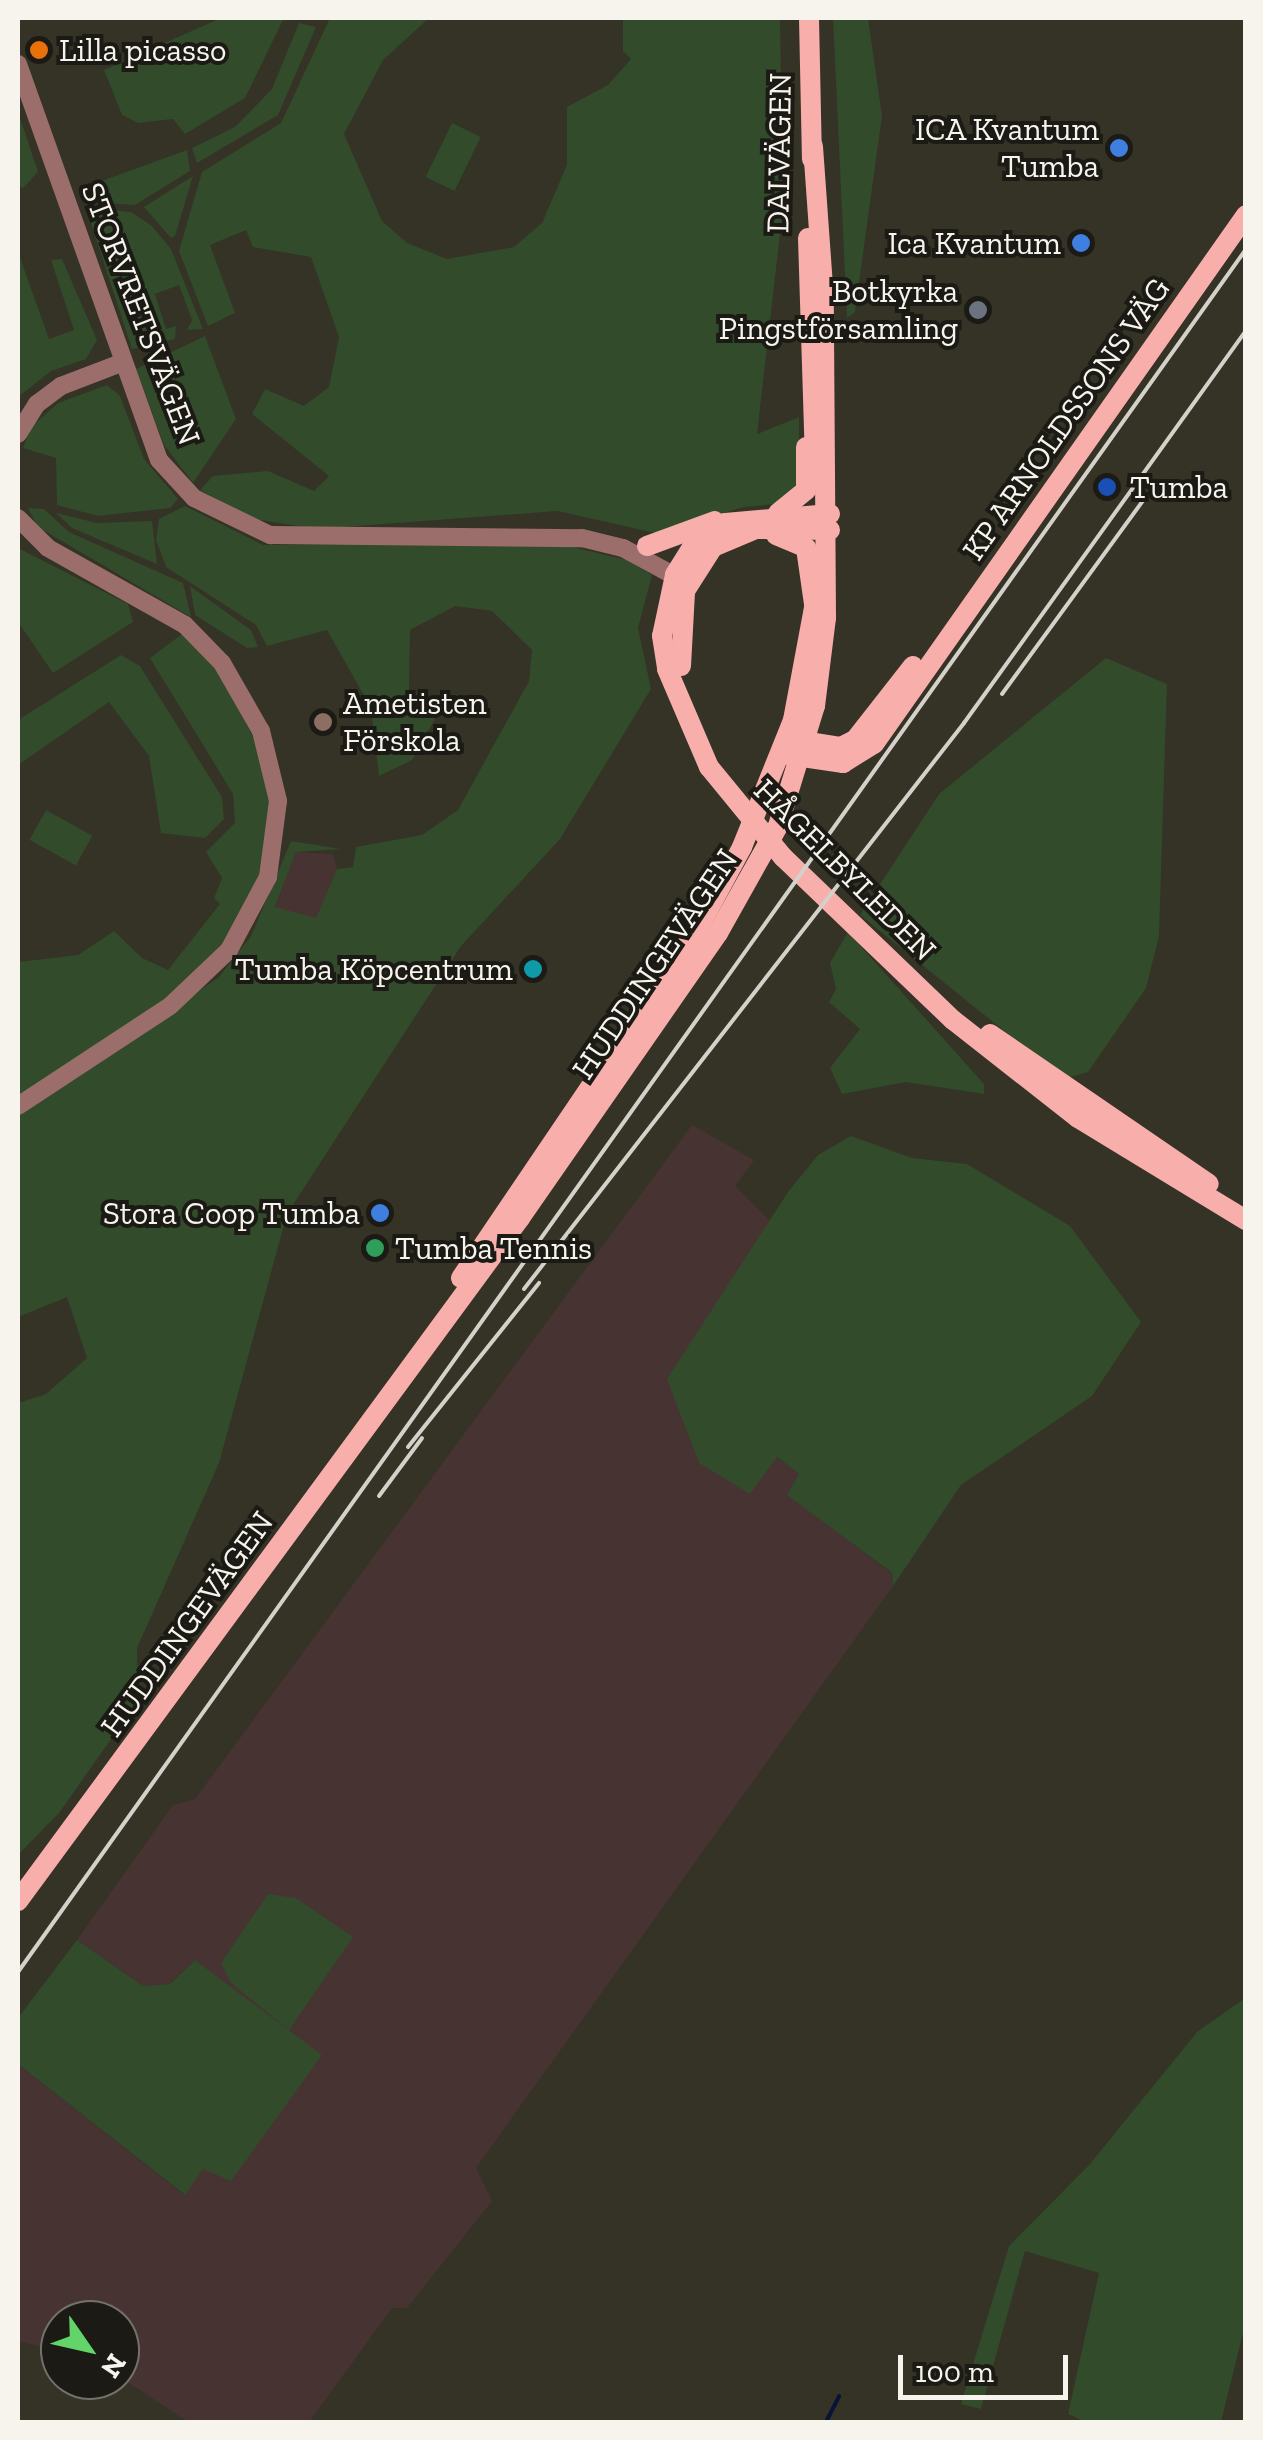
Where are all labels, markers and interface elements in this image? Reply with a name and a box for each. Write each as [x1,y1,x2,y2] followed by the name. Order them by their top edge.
[59,31,226,69] place label: Lilla picasso
[28,39,50,61] marker: Lilla picasso
[758,72,800,234] street label: DALVÄGEN
[914,111,1099,186] place label: ICA Kvantum Tumba
[1108,137,1130,159] marker: ICA Kvantum Tumba
[73,177,209,451] street label: STORVRETSVÄGEN
[887,224,1061,262] place label: Ica Kvantum
[1070,232,1092,254] marker: Ica Kvantum
[953,269,1179,569] street label: KP ARNOLDSSONS VÄG
[719,273,958,348] place label: Botkyrka Pingstförsamling
[967,299,989,321] marker: Botkyrka Pingstförsamling
[1130,468,1228,506] place label: Tumba
[1094,474,1120,500] marker: Tumba
[343,685,486,760] place label: Ametisten Förskola
[312,711,334,733] marker: Ametisten Förskola
[746,771,944,969] street label: HÅGELBYLEDEN
[564,842,746,1086] street label: HUDDINGEVÄGEN
[235,950,513,988] place label: Tumba Köpcentrum
[522,958,544,980] marker: Tumba Köpcentrum
[102,1194,360,1232] place label: Stora Coop Tumba
[369,1202,391,1224] marker: Stora Coop Tumba
[395,1229,593,1267] place label: Tumba Tennis
[364,1237,386,1259] marker: Tumba Tennis
[92,1504,282,1744] street label: HUDDINGEVÄGEN
[40,2300,140,2400] north arrow
[903,2335,1073,2397] scale bar
[94,2348,133,2384] text: N
[915,2354,994,2390] text: 100 m

